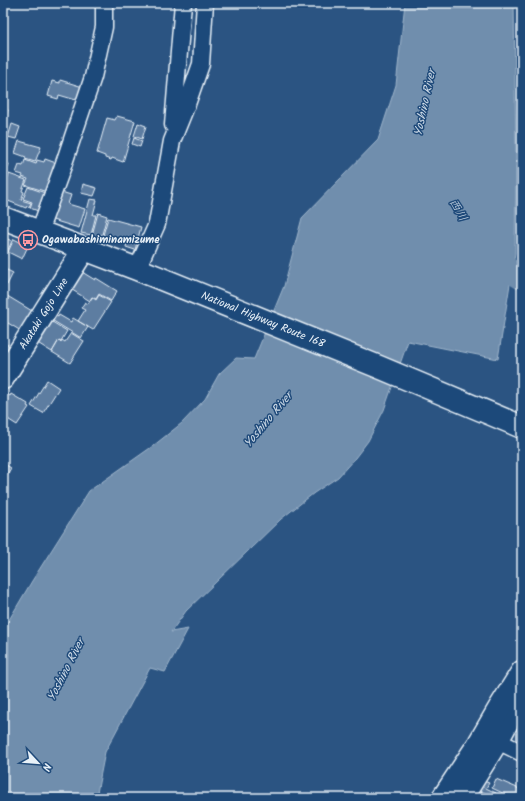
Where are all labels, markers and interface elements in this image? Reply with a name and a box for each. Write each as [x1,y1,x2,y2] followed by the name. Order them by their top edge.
[409,65,442,138] water label: Yoshino River
[444,195,472,225] water label: 西川
[17,229,39,251] bus stop icon: Ogawabashiminamizume
[42,231,160,249] place label: Ogawabashiminamizume
[15,274,73,354] street label: Akataki Gojo Line
[198,287,328,353] street label: National Highway Route 168
[239,386,299,452] water label: Yoshino River
[42,633,91,704] water label: Yoshino River
[18,743,58,783] north arrow
[36,760,56,774] text: N

